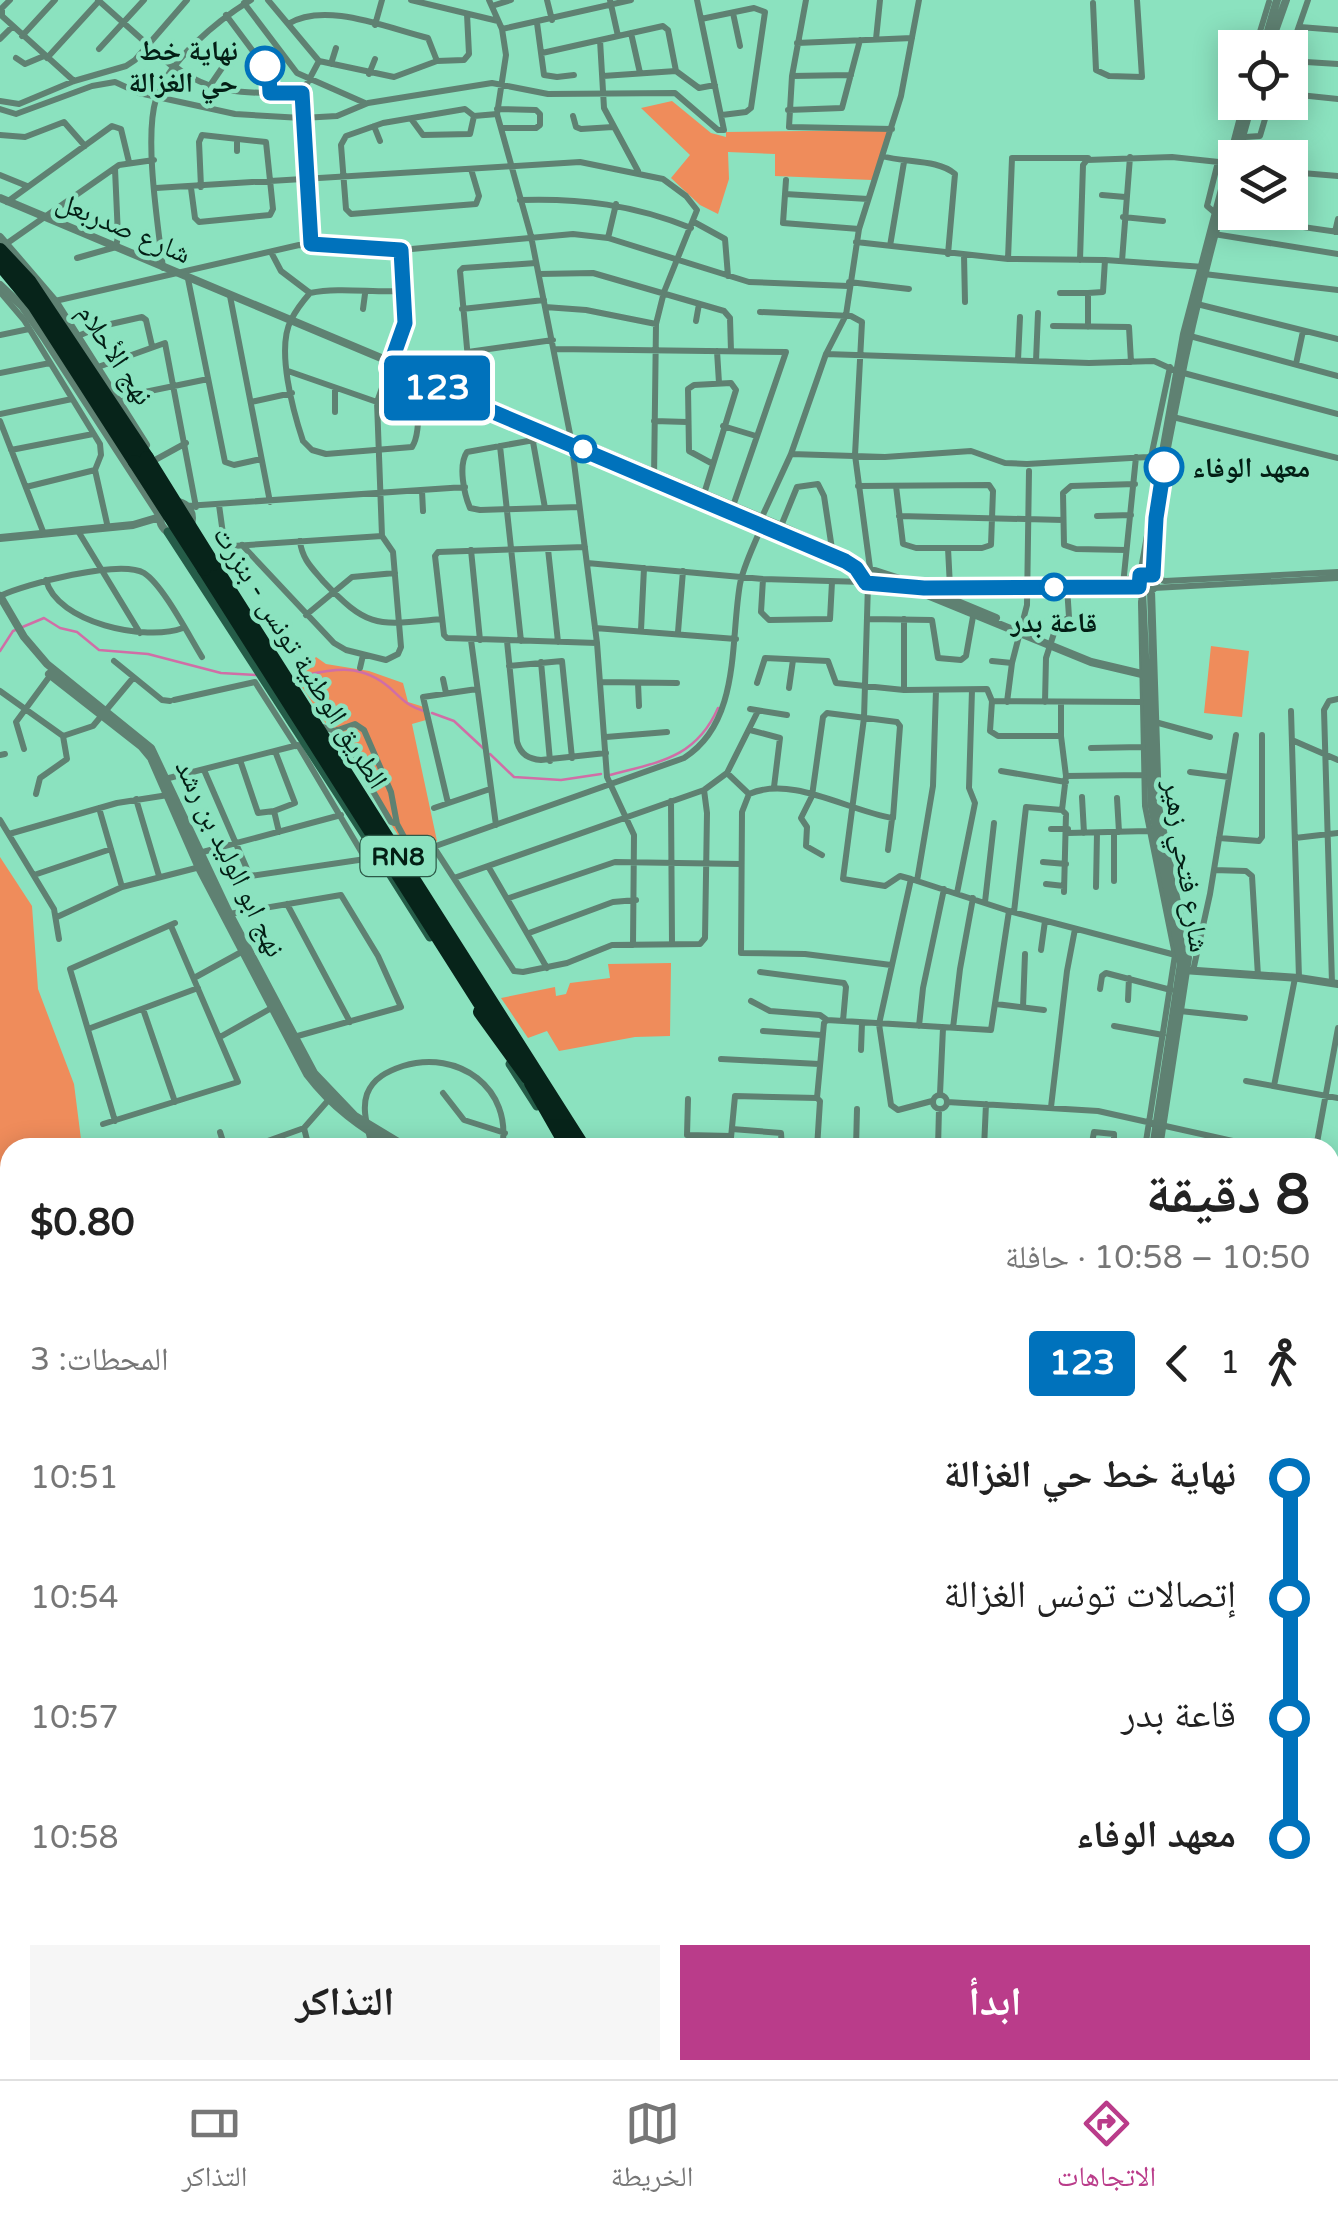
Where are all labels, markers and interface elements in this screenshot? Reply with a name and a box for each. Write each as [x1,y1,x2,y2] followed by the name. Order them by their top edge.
[1218,30,1308,230] map controls
[1218,30,1308,120] button: locate
[129,34,238,105] place label: نهاية خط حي الغزالة
[246,47,284,85] marker: نهاية خط حي الغزالة
[1218,140,1308,230] button: layers
[51,184,196,271] street label: شارع صدربعل
[69,297,160,412] street label: نهج الأحلام
[380,356,494,420] line badge: 123
[404,367,470,409] text: 123
[570,436,596,462] unlabelled marker
[1145,448,1183,486] marker: معهد الوفاء
[1192,451,1310,485] place label: معهد الوفاء
[205,520,395,795] street label: الطريق الوطنية تونس - بنزرت
[1041,574,1067,600] marker: قاعة بدر
[1010,606,1097,640] place label: قاعة بدر
[168,754,293,963] street label: نهج ابو الوليد بن رشد
[1150,777,1216,956] street label: شارع فتحي زهير
[360,836,436,876] road number: RN8
[1146,1163,1310,1229] text: 8 دقيقة
[30,1200,135,1246] text: $0.80
[1005,1239,1310,1277] text: 10:50 – 10:58 · حافلة
[1150,1336,1205,1391] icon: back
[1255,1336,1310,1391] icon: walk
[30,1341,169,1379] text: المحطات: 3
[1049,1342,1115,1384] text: 123
[1220,1344,1240,1382] text: 1
[944,1452,1236,1498] text: نهاية خط حي الغزالة
[30,1459,119,1497] text: 10:51
[944,1572,1236,1618] text: إتصالات تونس الغزالة
[30,1579,119,1617] text: 10:54
[1121,1692,1236,1738] text: قاعة بدر
[30,1699,119,1737] text: 10:57
[1076,1812,1236,1858] text: معهد الوفاء
[30,1819,119,1857] text: 10:58
[30,1945,660,2060] button: التذاكر
[680,1945,1310,2060] button: ابدأ
[182,2096,247,2204] tab: التذاكر
[611,2096,693,2204] tab: الخريطة
[1057,2096,1156,2204] tab: الاتجاهات

